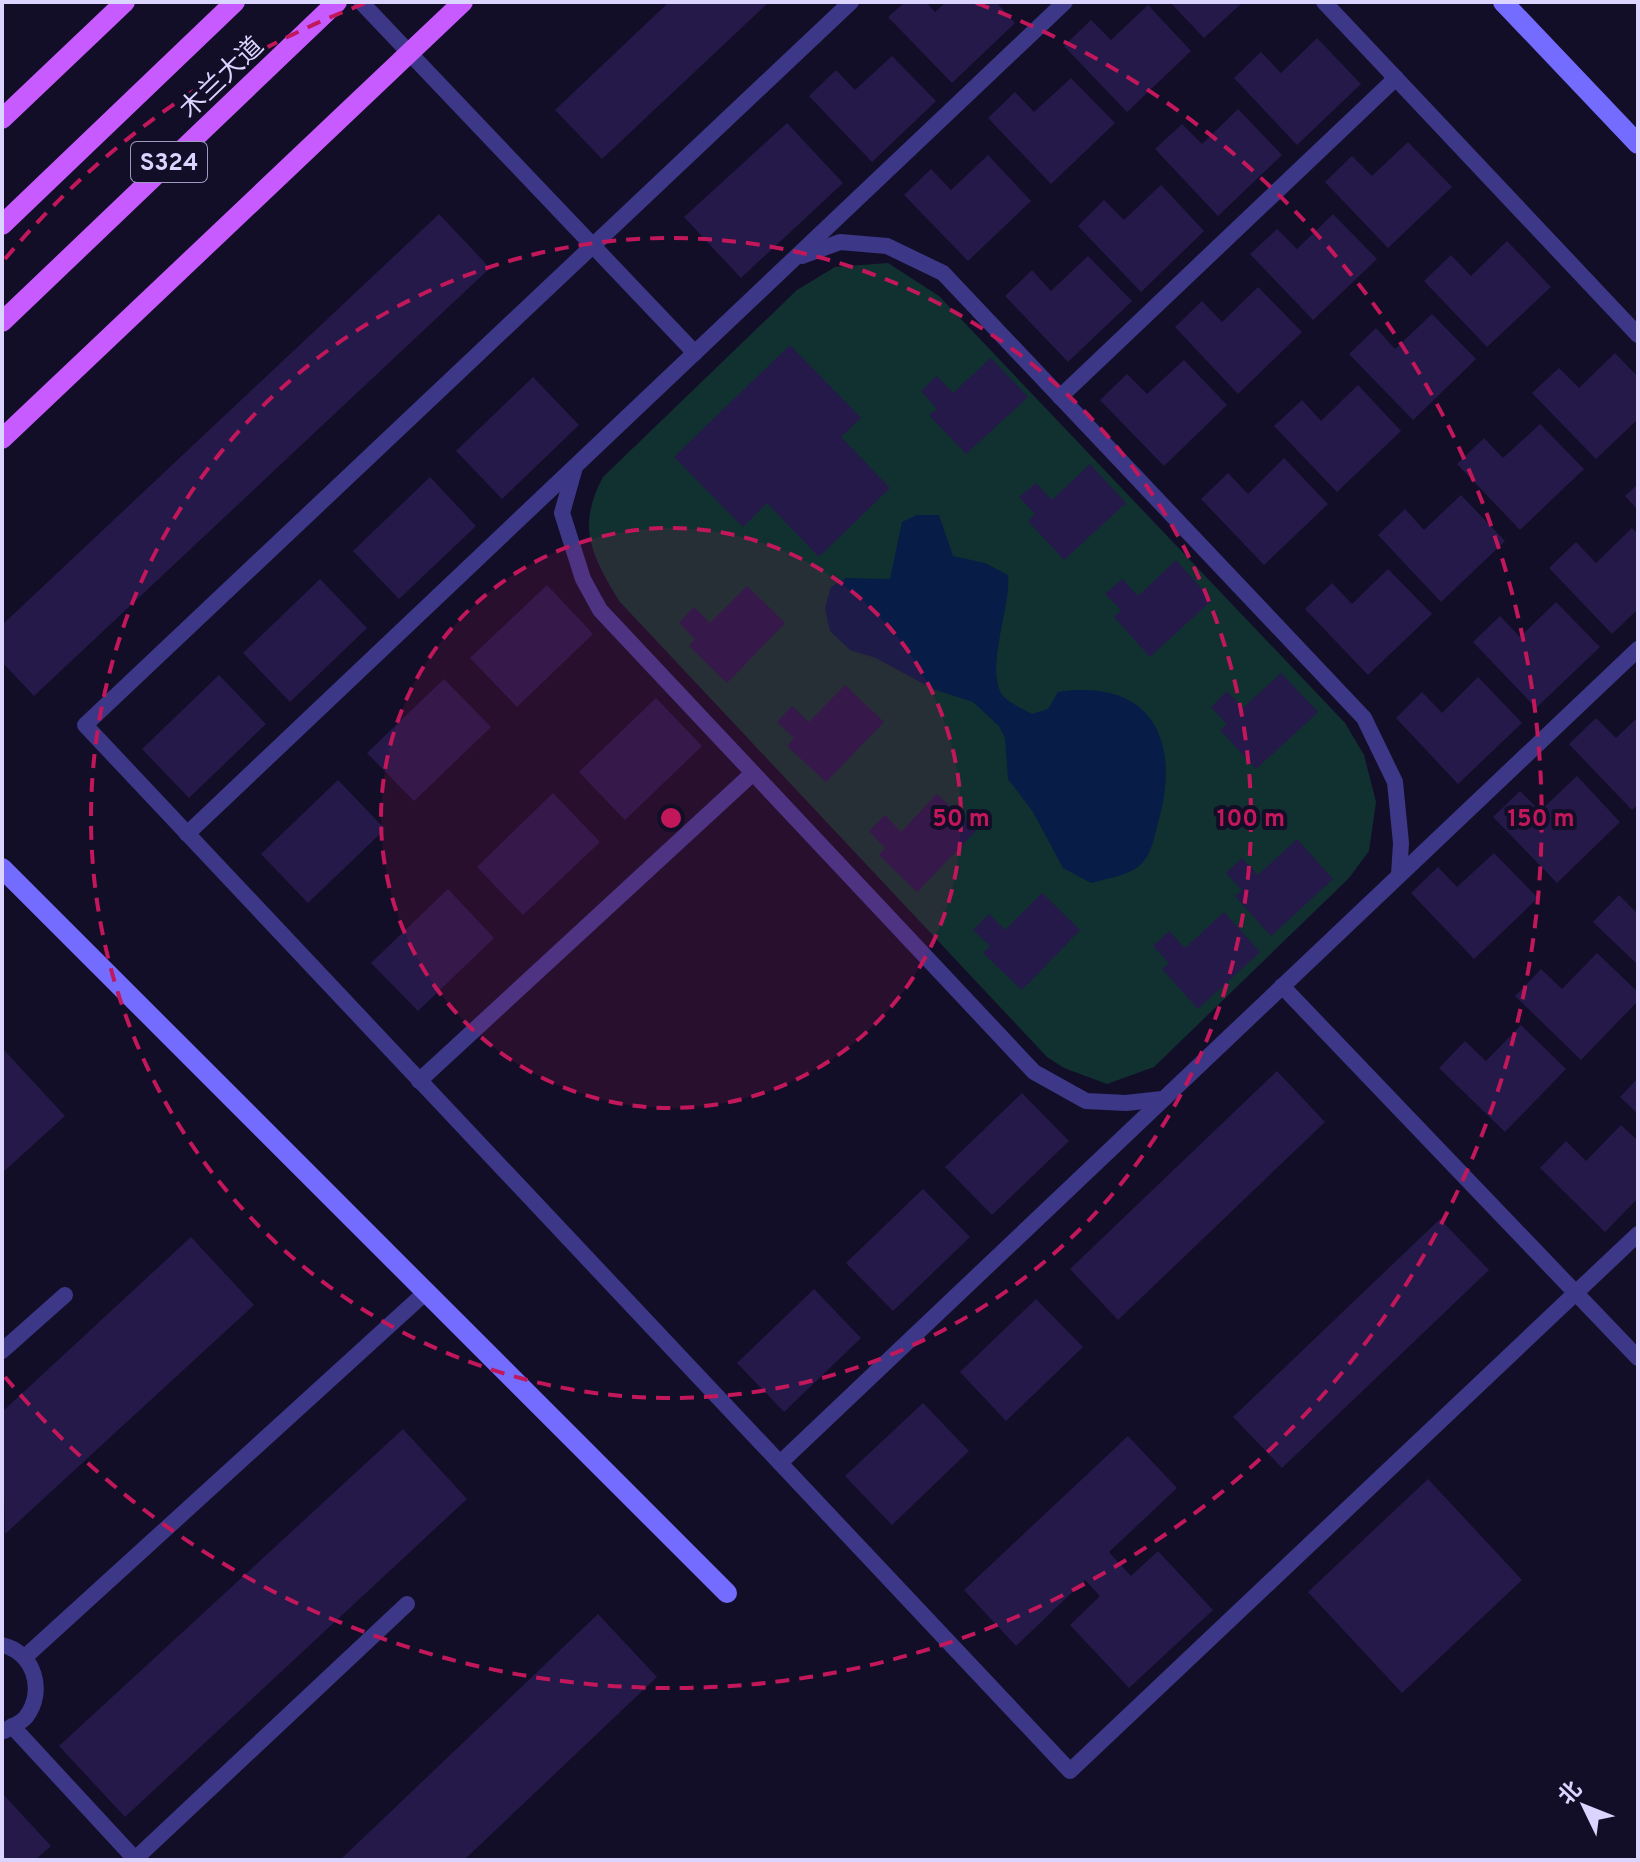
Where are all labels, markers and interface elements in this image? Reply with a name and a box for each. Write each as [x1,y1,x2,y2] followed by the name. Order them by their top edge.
[174,31,272,127] street label: 木兰大道
[131,142,207,182] road number: S324
[657,804,685,832] centre of rings
[932,805,990,835] text: 50 m
[1217,805,1285,835] text: 100 m
[1507,805,1575,835] text: 150 m
[1544,1766,1624,1846] north arrow
[1554,1777,1589,1811] text: 北

